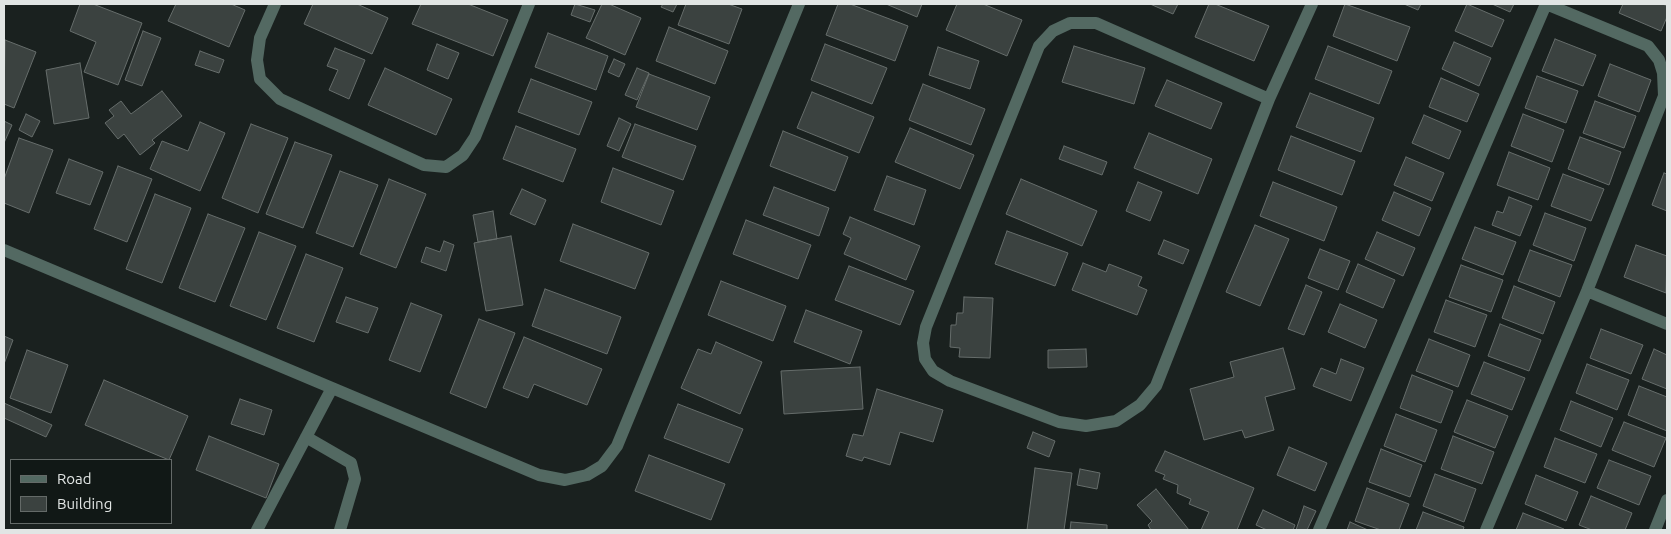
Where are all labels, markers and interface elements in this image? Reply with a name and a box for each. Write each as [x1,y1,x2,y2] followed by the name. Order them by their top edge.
[10,459,172,524] legend
[57,470,92,487] text: Road
[57,495,112,512] text: Building

